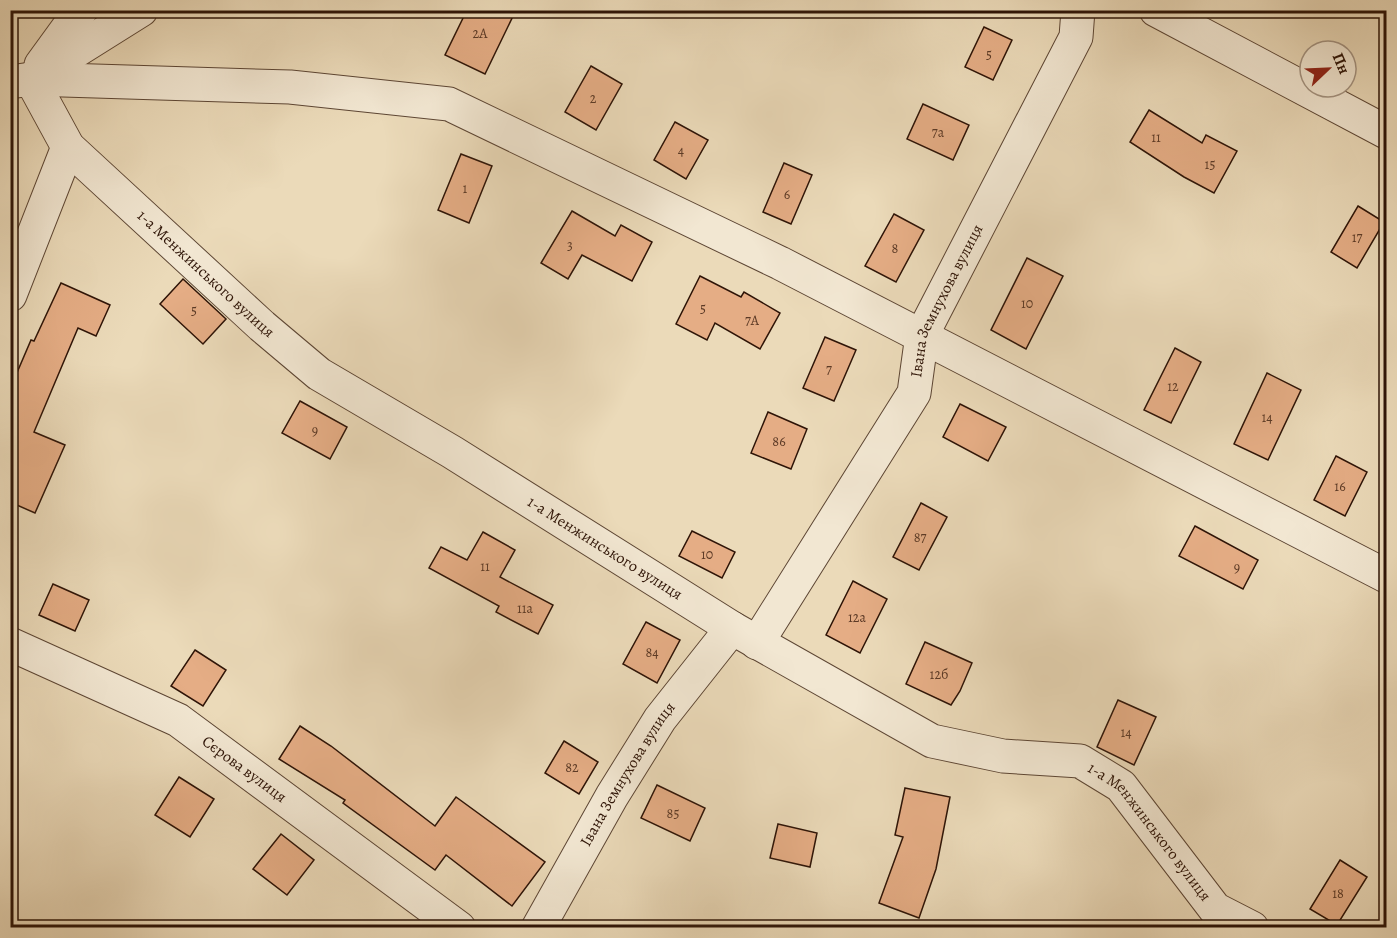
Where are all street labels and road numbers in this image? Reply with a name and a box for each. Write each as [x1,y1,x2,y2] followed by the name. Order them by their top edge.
[132,205,279,343] street label: 1-а Менжинського вулиця
[905,220,988,379] street label: Івана Земнухова вулиця
[523,491,687,605] street label: 1-а Менжинського вулиця
[575,697,681,851] street label: Івана Земнухова вулиця
[197,730,292,808] street label: Сєрова вулиця
[1083,757,1216,906] street label: 1-а Менжинського вулиця

